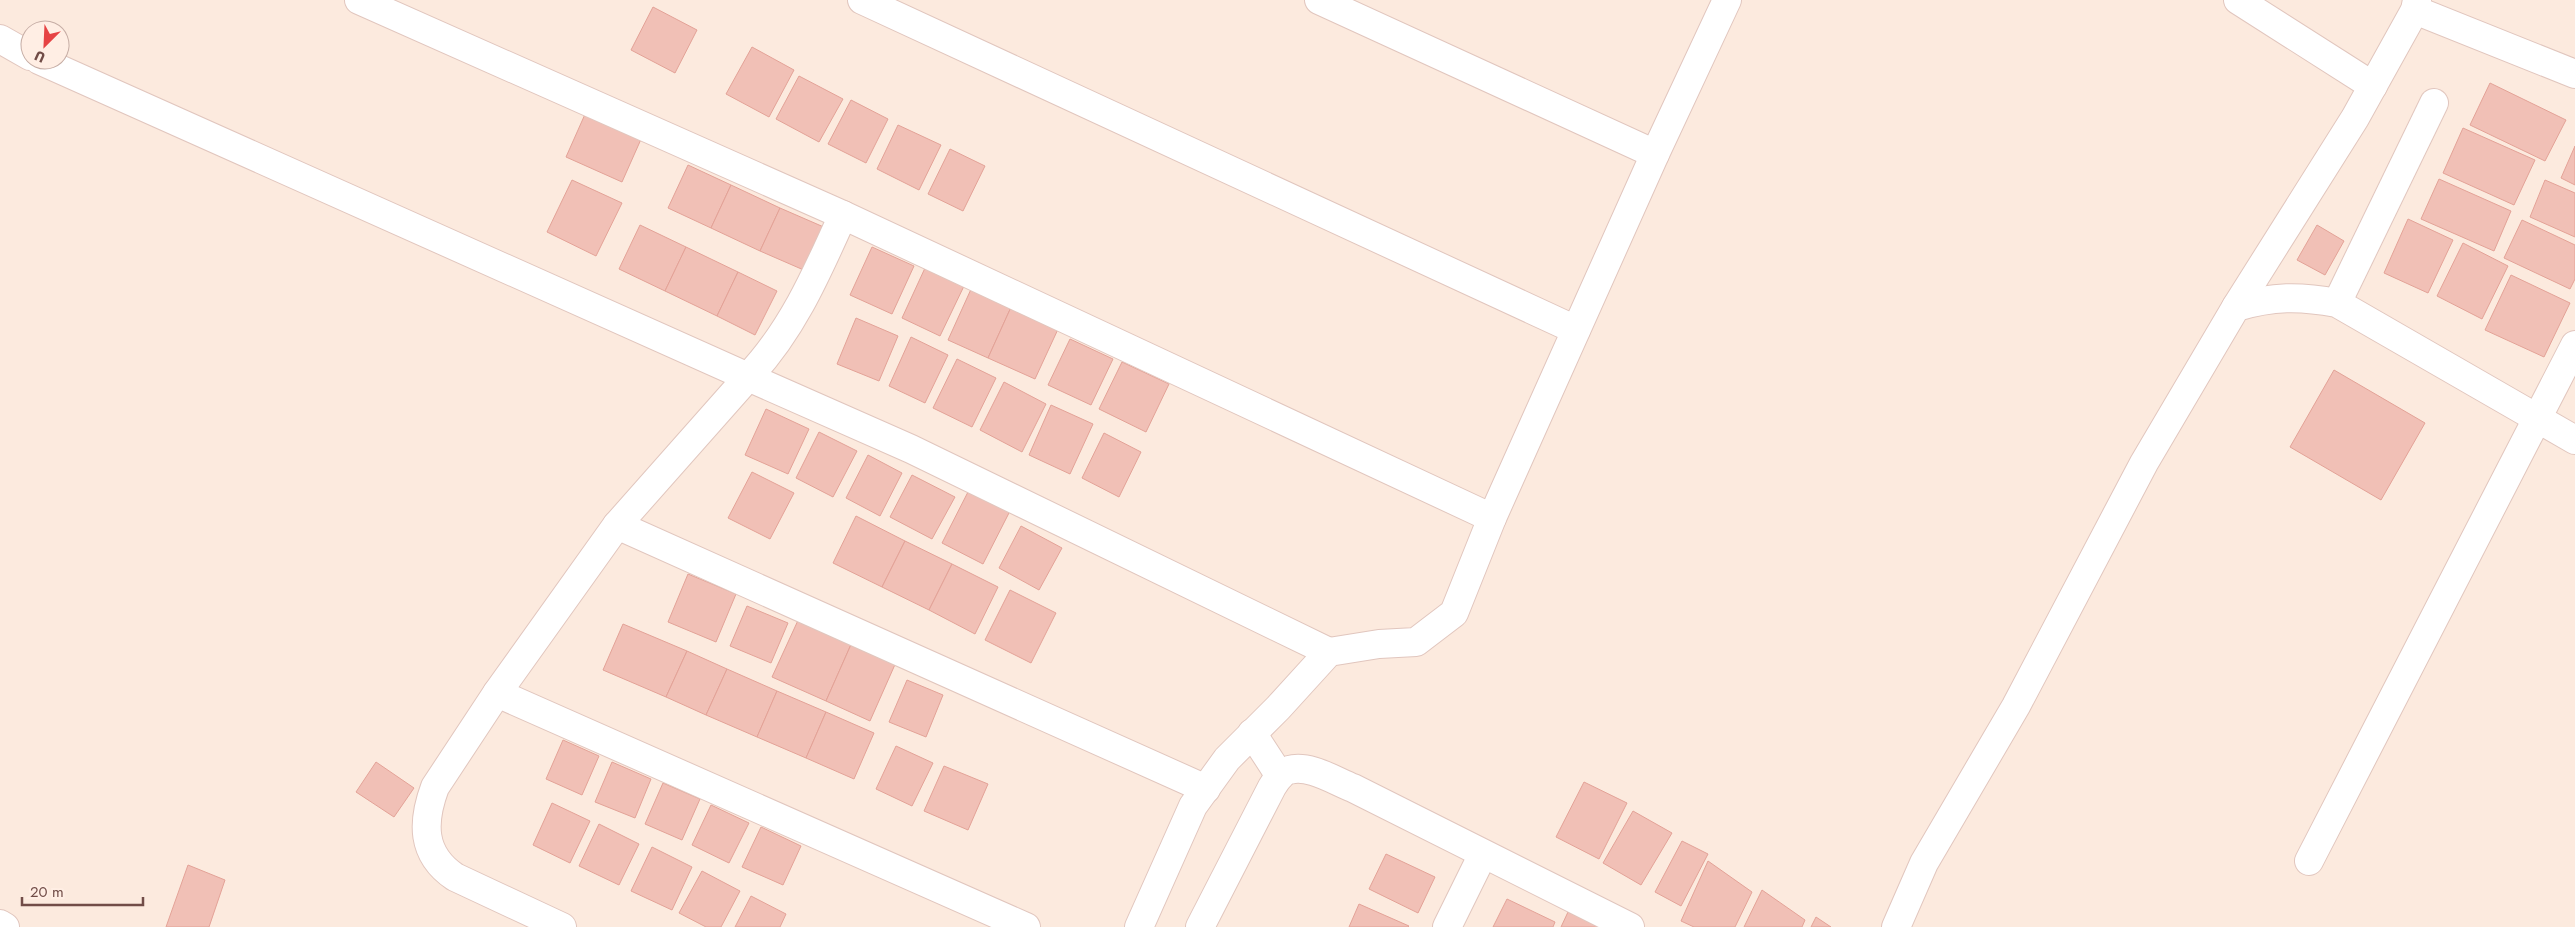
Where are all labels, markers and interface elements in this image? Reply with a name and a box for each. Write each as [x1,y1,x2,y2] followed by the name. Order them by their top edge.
[20,20,70,70] north arrow
[31,46,48,68] text: U
[22,874,144,906] scale bar
[30,881,64,903] text: 20 m

